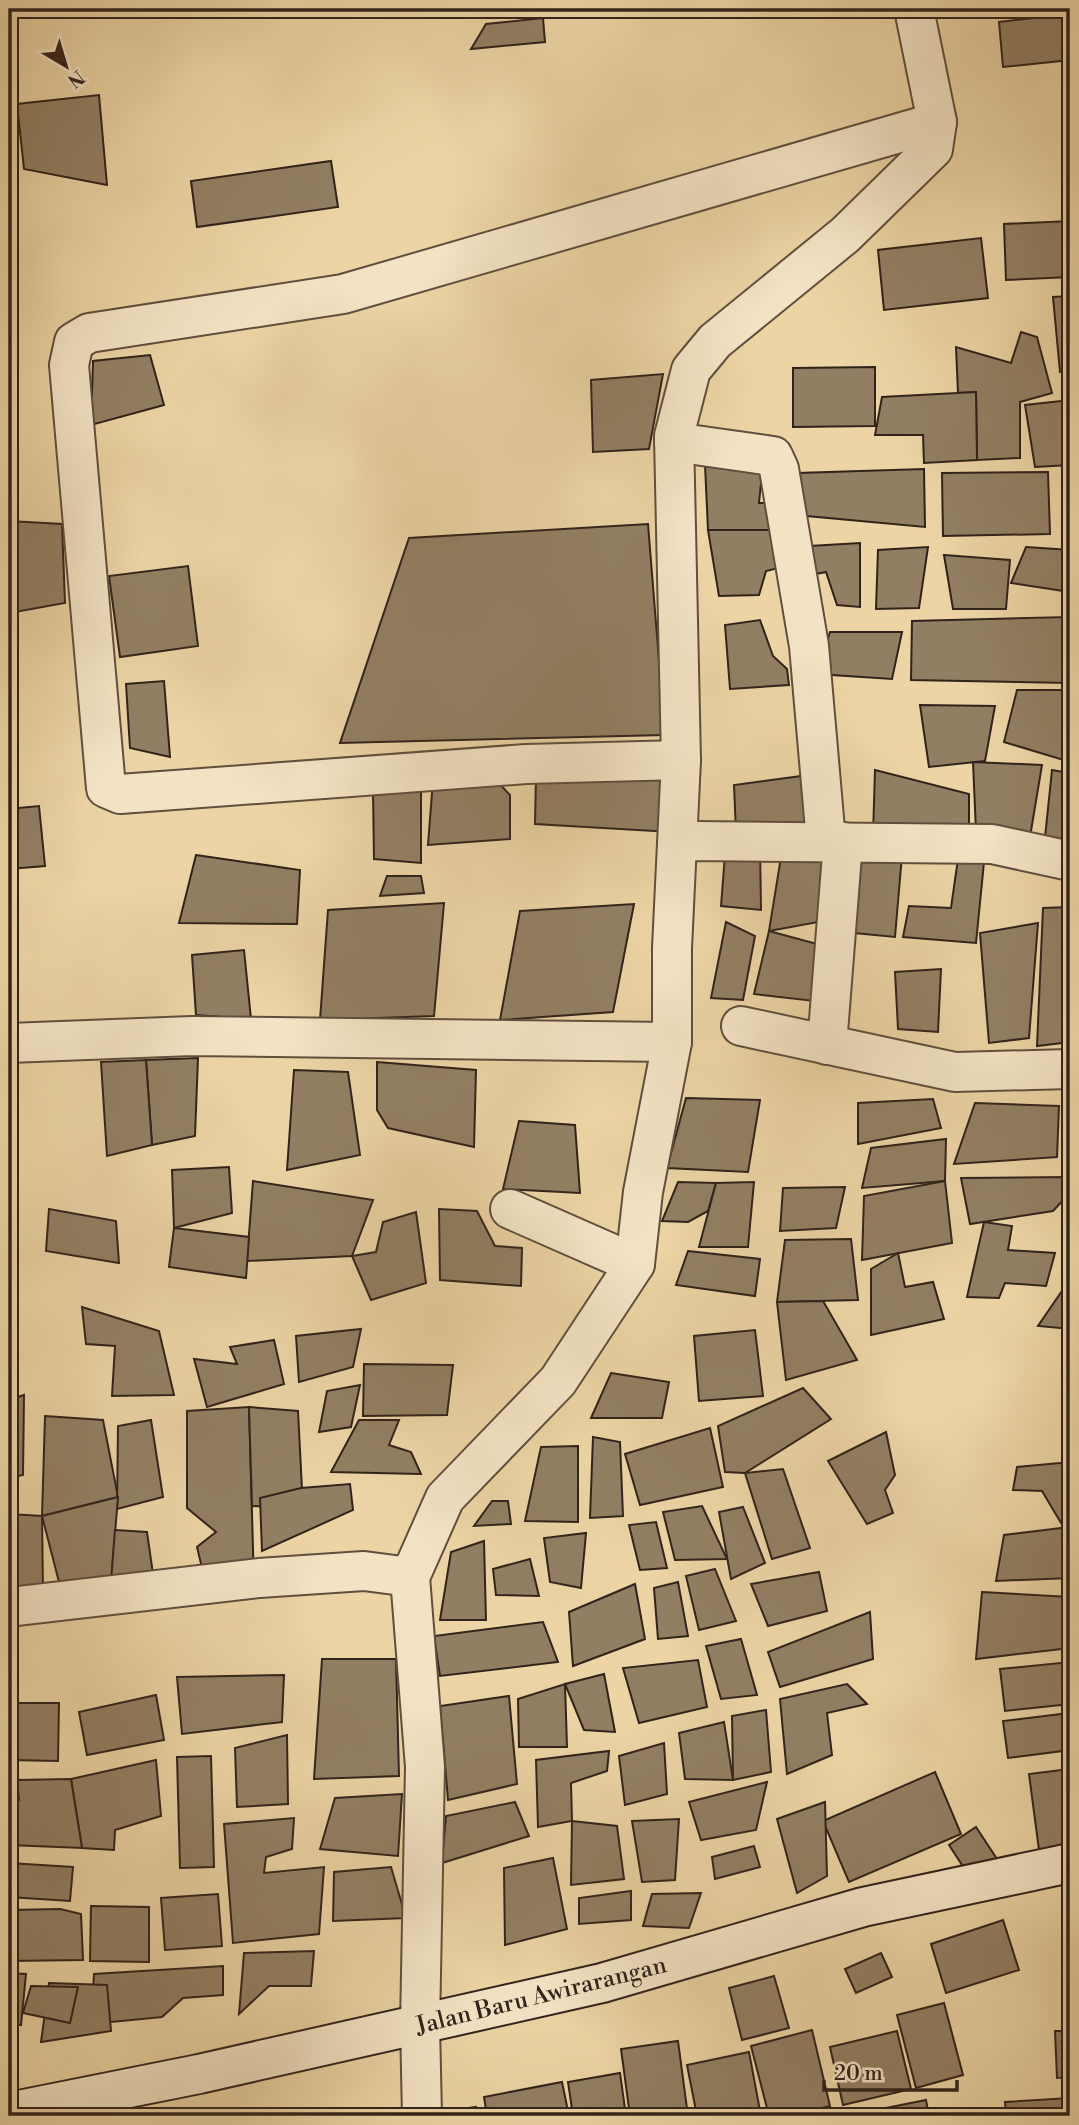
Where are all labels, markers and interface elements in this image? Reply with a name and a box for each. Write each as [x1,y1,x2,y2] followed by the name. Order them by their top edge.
[32,32,102,102] north arrow
[63,65,89,93] text: N
[412,1950,670,2042] street label: Jalan Baru Awirarangan
[824,2048,956,2092] scale bar
[834,2061,883,2087] text: 20 m

